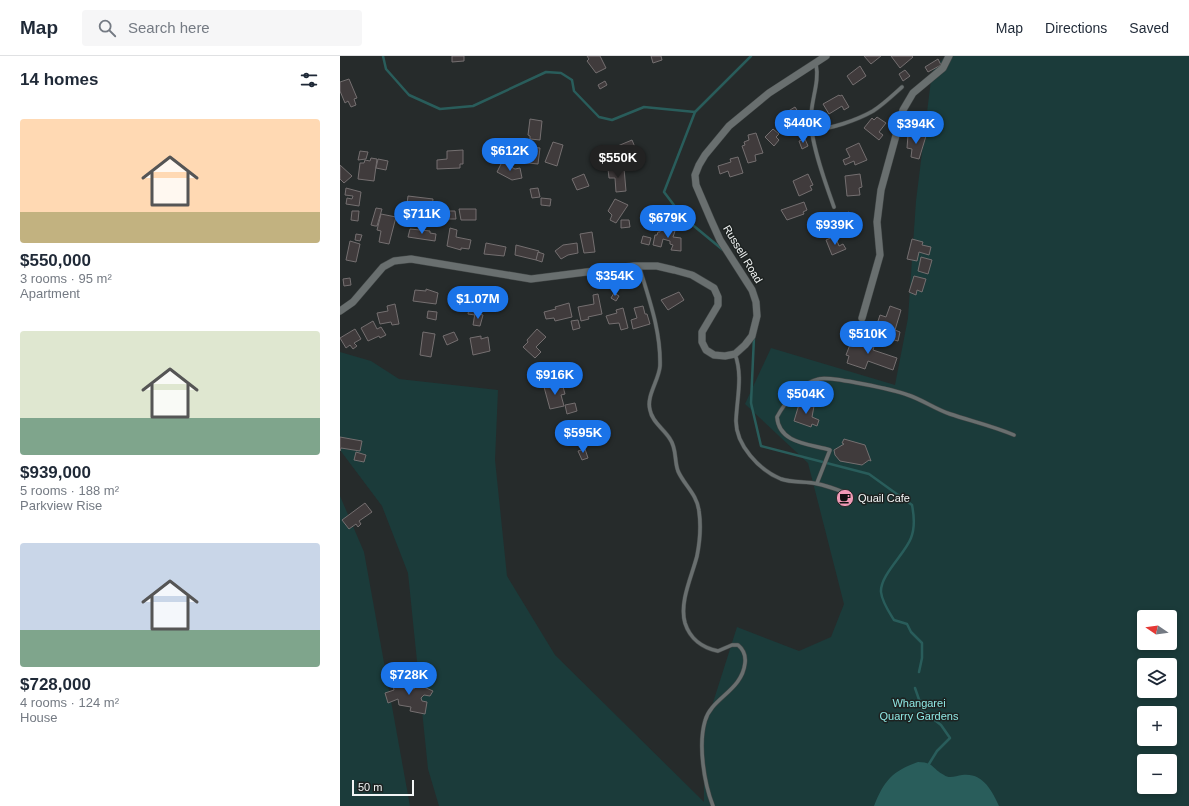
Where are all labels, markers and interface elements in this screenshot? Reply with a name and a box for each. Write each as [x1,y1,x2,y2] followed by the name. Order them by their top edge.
[82,10,362,46] search box
[20,17,58,38] text: Map
[96,17,118,39] icon: search
[128,19,210,36] text: Search here
[996,20,1023,36] text: Map
[1045,20,1107,36] text: Directions
[1129,20,1169,36] text: Saved
[298,69,320,91] icon: filters
[20,70,98,89] text: 14 homes
[775,110,831,144] pin: $440K
[888,111,944,145] pin: $394K
[784,115,822,130] text: $440K
[897,116,935,131] text: $394K
[482,138,538,172] pin: $612K
[491,143,529,158] text: $612K
[134,145,206,217] icon: home
[590,145,646,179] pin: $550K
[599,150,637,165] text: $550K
[394,201,450,235] pin: $711K
[640,205,696,239] pin: $679K
[403,206,441,221] text: $711K
[649,210,687,225] text: $679K
[807,212,863,246] pin: $939K
[816,217,854,232] text: $939K
[721,223,765,285] street label: Russell Road
[20,251,91,270] text: $550,000
[587,263,643,297] pin: $354K
[596,268,634,283] text: $354K
[20,271,112,286] text: 3 rooms · 95 m²
[20,286,80,301] text: Apartment
[445,286,511,320] pin: $1.07M
[456,291,500,306] text: $1.07M
[840,321,896,355] pin: $510K
[849,326,887,341] text: $510K
[134,357,206,429] icon: home
[527,362,583,396] pin: $916K
[536,367,574,382] text: $916K
[778,381,834,415] pin: $504K
[787,386,825,401] text: $504K
[555,420,611,454] pin: $595K
[564,425,602,440] text: $595K
[20,463,91,482] text: $939,000
[20,483,119,498] text: 5 rooms · 188 m²
[835,488,855,508] cafe icon: Quail Cafe
[858,492,910,504] place label: Quail Cafe
[20,498,102,513] text: Parkview Rise
[134,569,206,641] icon: home
[1137,610,1177,650] north arrow
[1137,610,1177,794] map controls
[1137,658,1177,698] button: layers
[381,662,437,696] pin: $728K
[390,667,428,682] text: $728K
[20,675,91,694] text: $728,000
[20,695,119,710] text: 4 rooms · 124 m²
[880,697,959,722] park label: Whangarei Quarry Gardens
[1137,706,1177,746] button: +
[20,710,58,725] text: House
[1137,754,1177,794] button: −
[352,778,414,797] scale bar
[358,781,382,793] text: 50 m

